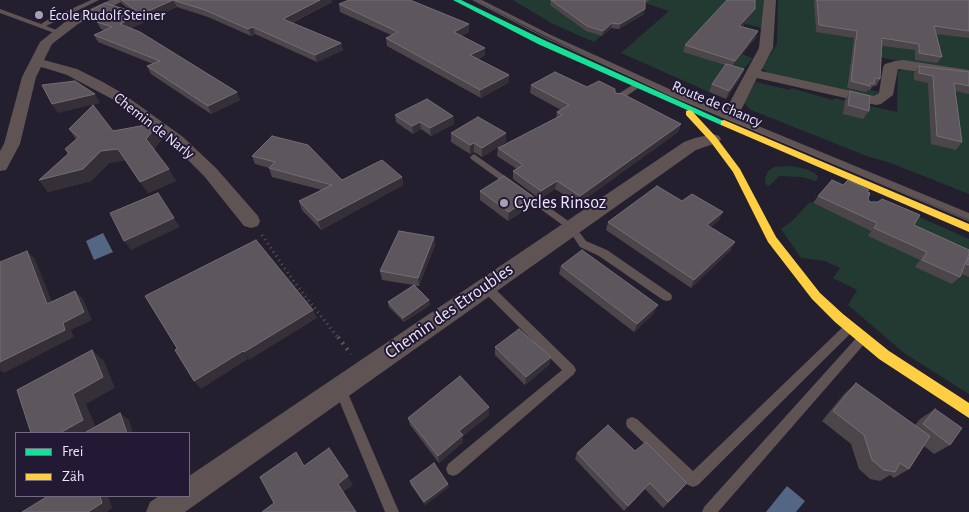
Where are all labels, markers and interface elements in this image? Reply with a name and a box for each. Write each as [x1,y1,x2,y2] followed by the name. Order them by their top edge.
[49,6,165,24] place label: École Rudolf Steiner
[33,9,45,21] marker: École Rudolf Steiner
[669,77,765,131] street label: Route de Chancy
[110,89,198,163] street label: Chemin de Narly
[514,192,606,214] place label: Cycles Rinsoz
[498,197,510,209] marker: Cycles Rinsoz
[381,259,517,363] street label: Chemin des Etroubles
[15,432,190,497] legend
[62,444,83,459] text: Frei
[62,469,85,484] text: Zäh

